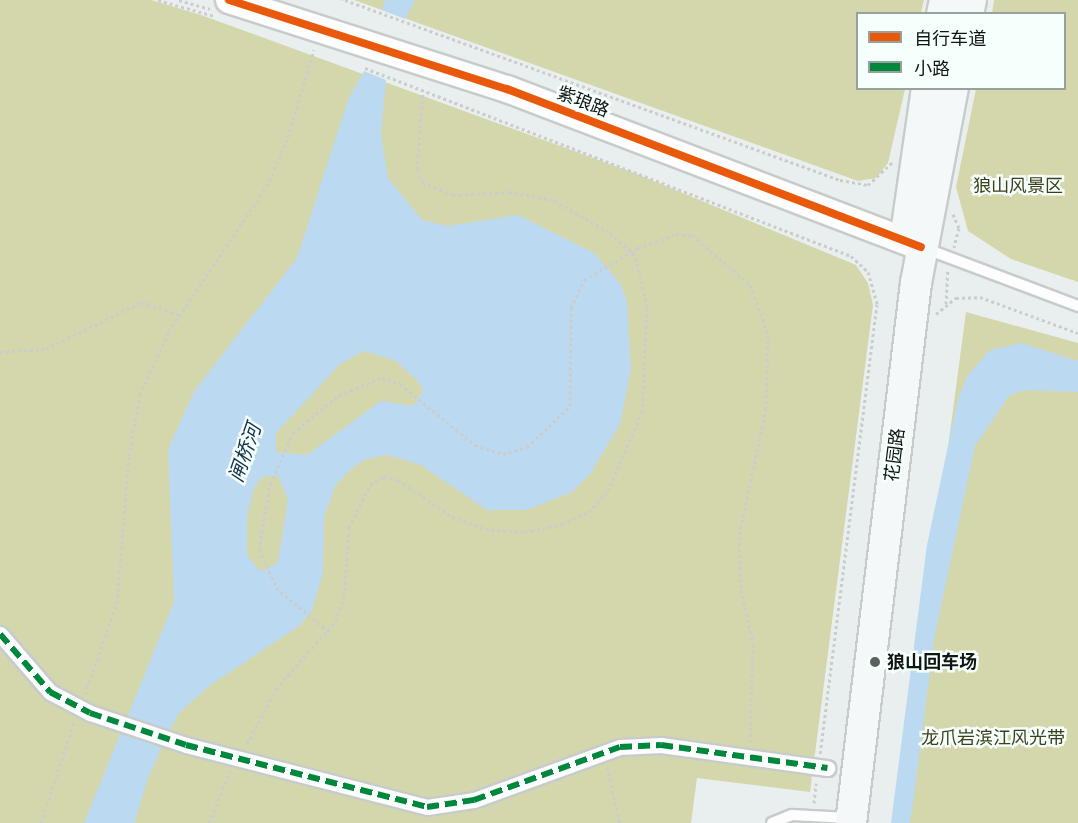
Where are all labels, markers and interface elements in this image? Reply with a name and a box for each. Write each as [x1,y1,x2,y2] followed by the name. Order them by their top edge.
[856,12,1066,90] legend
[914,28,986,49] text: 自行车道
[914,58,950,79] text: 小路
[554,82,612,122] street label: 紫琅路
[973,175,1063,197] park label: 狼山风景区
[224,421,266,485] water label: 闸桥河
[881,427,909,483] street label: 花园路
[887,651,977,673] place label: 狼山回车场
[868,655,882,669] marker: 狼山回车场
[921,727,1065,749] park label: 龙爪岩滨江风光带

